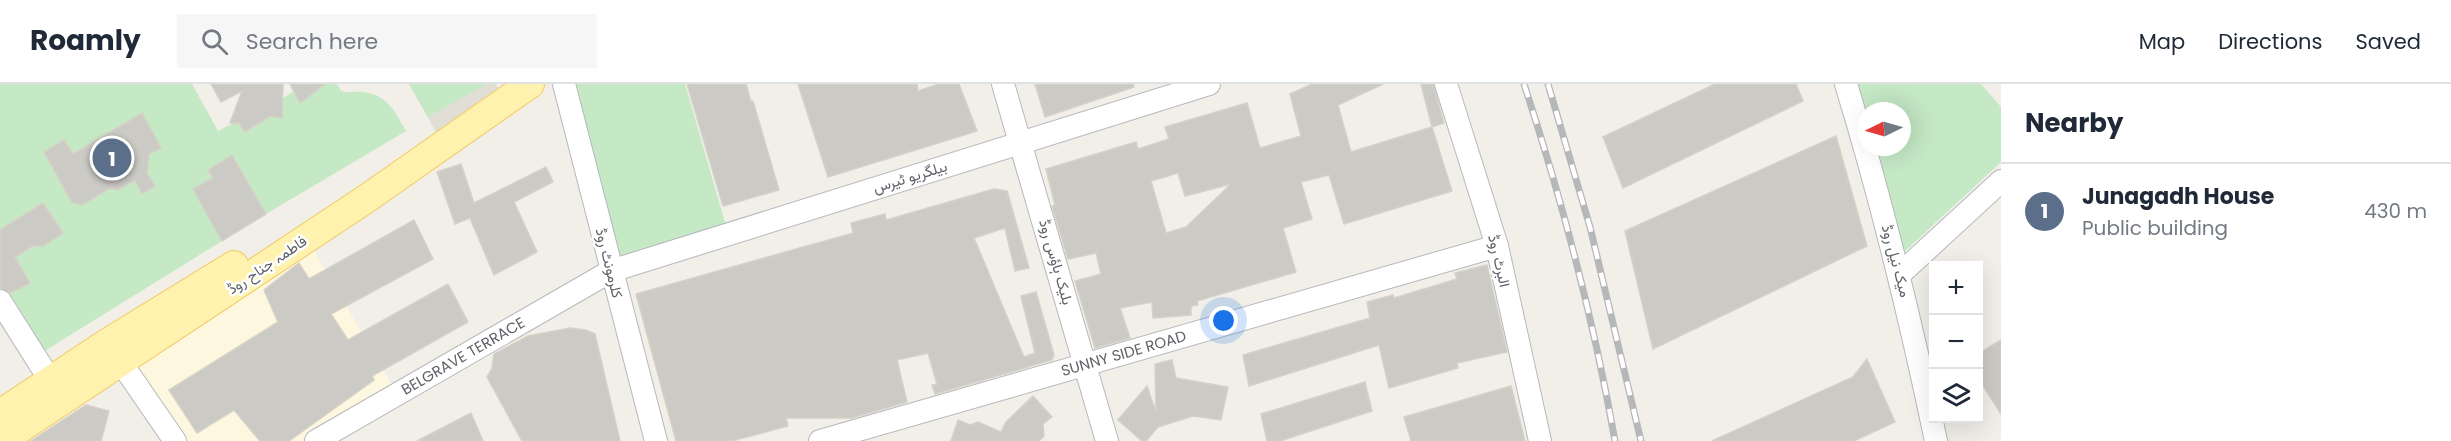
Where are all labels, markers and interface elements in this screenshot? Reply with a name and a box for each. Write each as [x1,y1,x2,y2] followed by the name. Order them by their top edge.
[177,14,597,68] search box
[30,21,141,60] text: Roamly
[198,25,231,58] icon: search
[246,26,378,57] text: Search here
[2139,27,2185,56] text: Map
[2218,27,2322,56] text: Directions
[2355,27,2421,56] text: Saved
[1857,102,1911,156] north arrow
[2025,105,2123,141] text: Nearby
[92,136,132,181] pin: 1
[870,155,950,198] street label: بیلگریو ٹیرس
[2082,181,2274,212] text: Junagadh House
[2041,197,2048,225] text: 1
[2364,197,2427,225] text: 430 m
[2082,214,2228,242] text: Public building
[1034,217,1079,307] street label: بلیک ہاؤس روڈ
[1877,222,1916,300] street label: میک نیل روڈ
[591,226,628,301] street label: کلرمونٹ روڈ
[223,230,311,300] street label: فاطمہ جناح روڈ
[1483,232,1516,289] street label: البرٹ روڈ
[1929,261,1983,423] map controls
[1929,261,1983,315] button: +
[1209,306,1238,335] your location
[397,312,529,400] street label: BELGRAVE TERRACE
[1929,315,1983,369] button: −
[1058,325,1189,381] street label: SUNNY SIDE ROAD
[1929,369,1983,423] button: layers

